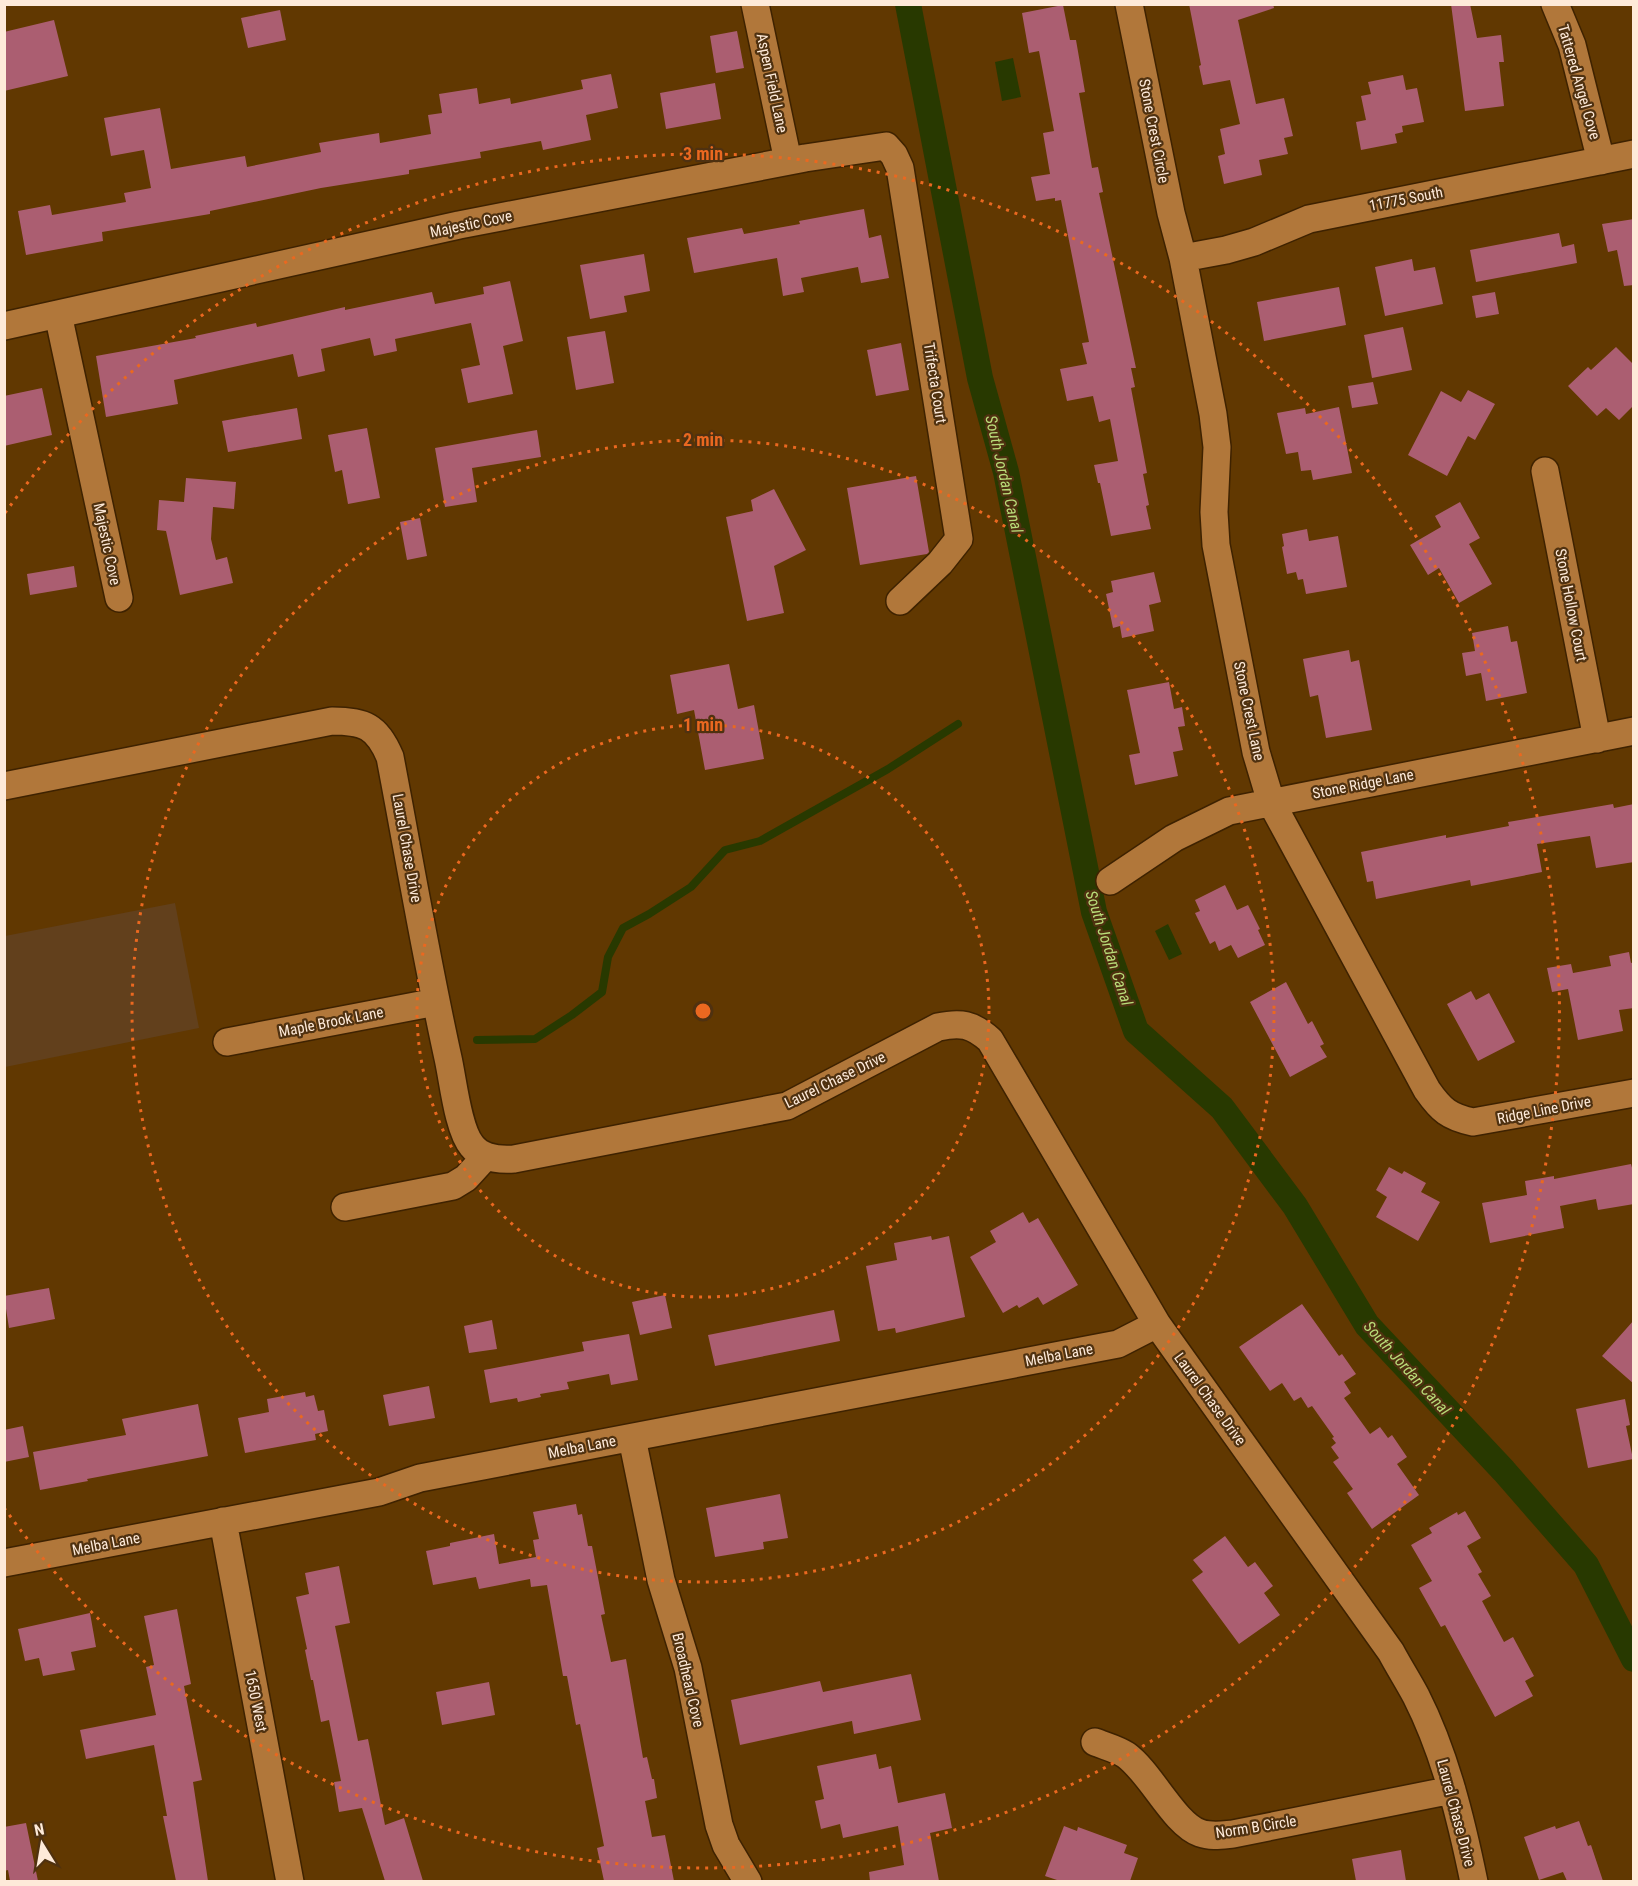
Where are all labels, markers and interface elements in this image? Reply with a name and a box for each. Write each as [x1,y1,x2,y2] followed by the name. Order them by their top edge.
[1554,22,1604,142] street label: Tattered Angel Cove
[753,32,791,134] street label: Aspen Field Lane
[1135,77,1173,185] street label: Stone Crest Circle
[683,143,723,164] text: 3 min
[1368,183,1444,215] street label: 11775 South
[428,207,514,241] street label: Majestic Cove
[920,341,950,425] street label: Trifecta Court
[981,413,1027,535] water label: South Jordan Canal
[683,429,723,450] text: 2 min
[90,501,124,587] street label: Majestic Cove
[1551,547,1591,663] street label: Stone Hollow Court
[1230,660,1268,762] street label: Stone Crest Lane
[683,714,723,735] text: 1 min
[1311,765,1415,803] street label: Stone Ridge Lane
[389,792,425,904] street label: Laurel Chase Drive
[1081,888,1137,1008] water label: South Jordan Canal
[693,1001,713,1021] centre of rings
[277,1003,385,1041] street label: Maple Brook Lane
[782,1048,888,1112] street label: Laurel Chase Drive
[1496,1092,1592,1128] street label: Ridge Line Drive
[1360,1317,1454,1419] water label: South Jordan Canal
[1024,1340,1094,1370] street label: Melba Lane
[1170,1349,1250,1449] street label: Laurel Chase Drive
[547,1432,617,1462] street label: Melba Lane
[71,1529,141,1559] street label: Melba Lane
[668,1631,708,1729] street label: Broadhead Cove
[241,1669,271,1733] street label: 1650 West
[1433,1757,1479,1869] street label: Laurel Chase Drive
[1214,1812,1298,1842] street label: Norm B Circle
[12,1814,72,1874] north arrow
[33,1820,46,1840] text: N

